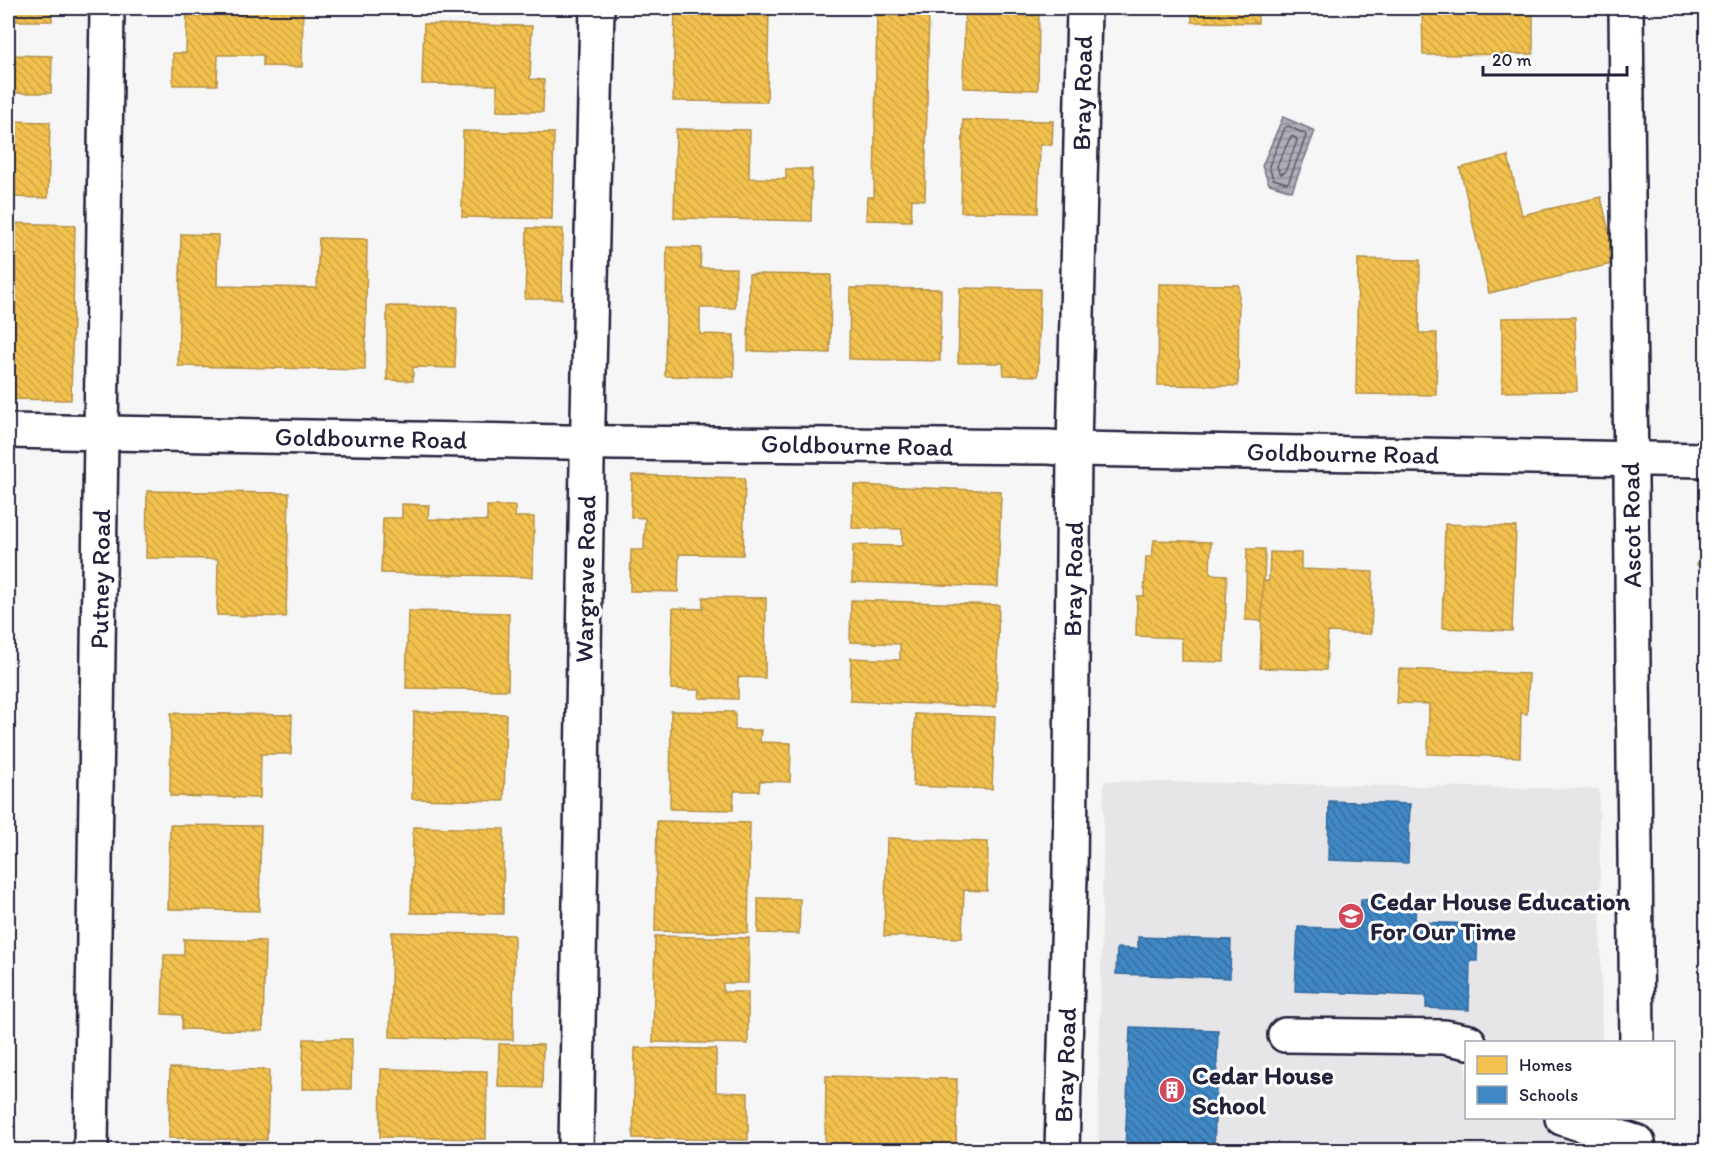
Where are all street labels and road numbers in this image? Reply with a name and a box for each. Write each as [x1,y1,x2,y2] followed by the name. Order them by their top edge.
[1065,35,1099,151] street label: Bray Road
[274,420,468,456] street label: Goldbourne Road
[760,427,954,463] street label: Goldbourne Road
[1246,435,1440,471] street label: Goldbourne Road
[1614,461,1648,588] street label: Ascot Road
[568,495,602,663] street label: Wargrave Road
[83,508,117,649] street label: Putney Road
[1056,521,1090,637] street label: Bray Road
[1047,1007,1083,1123] street label: Bray Road

